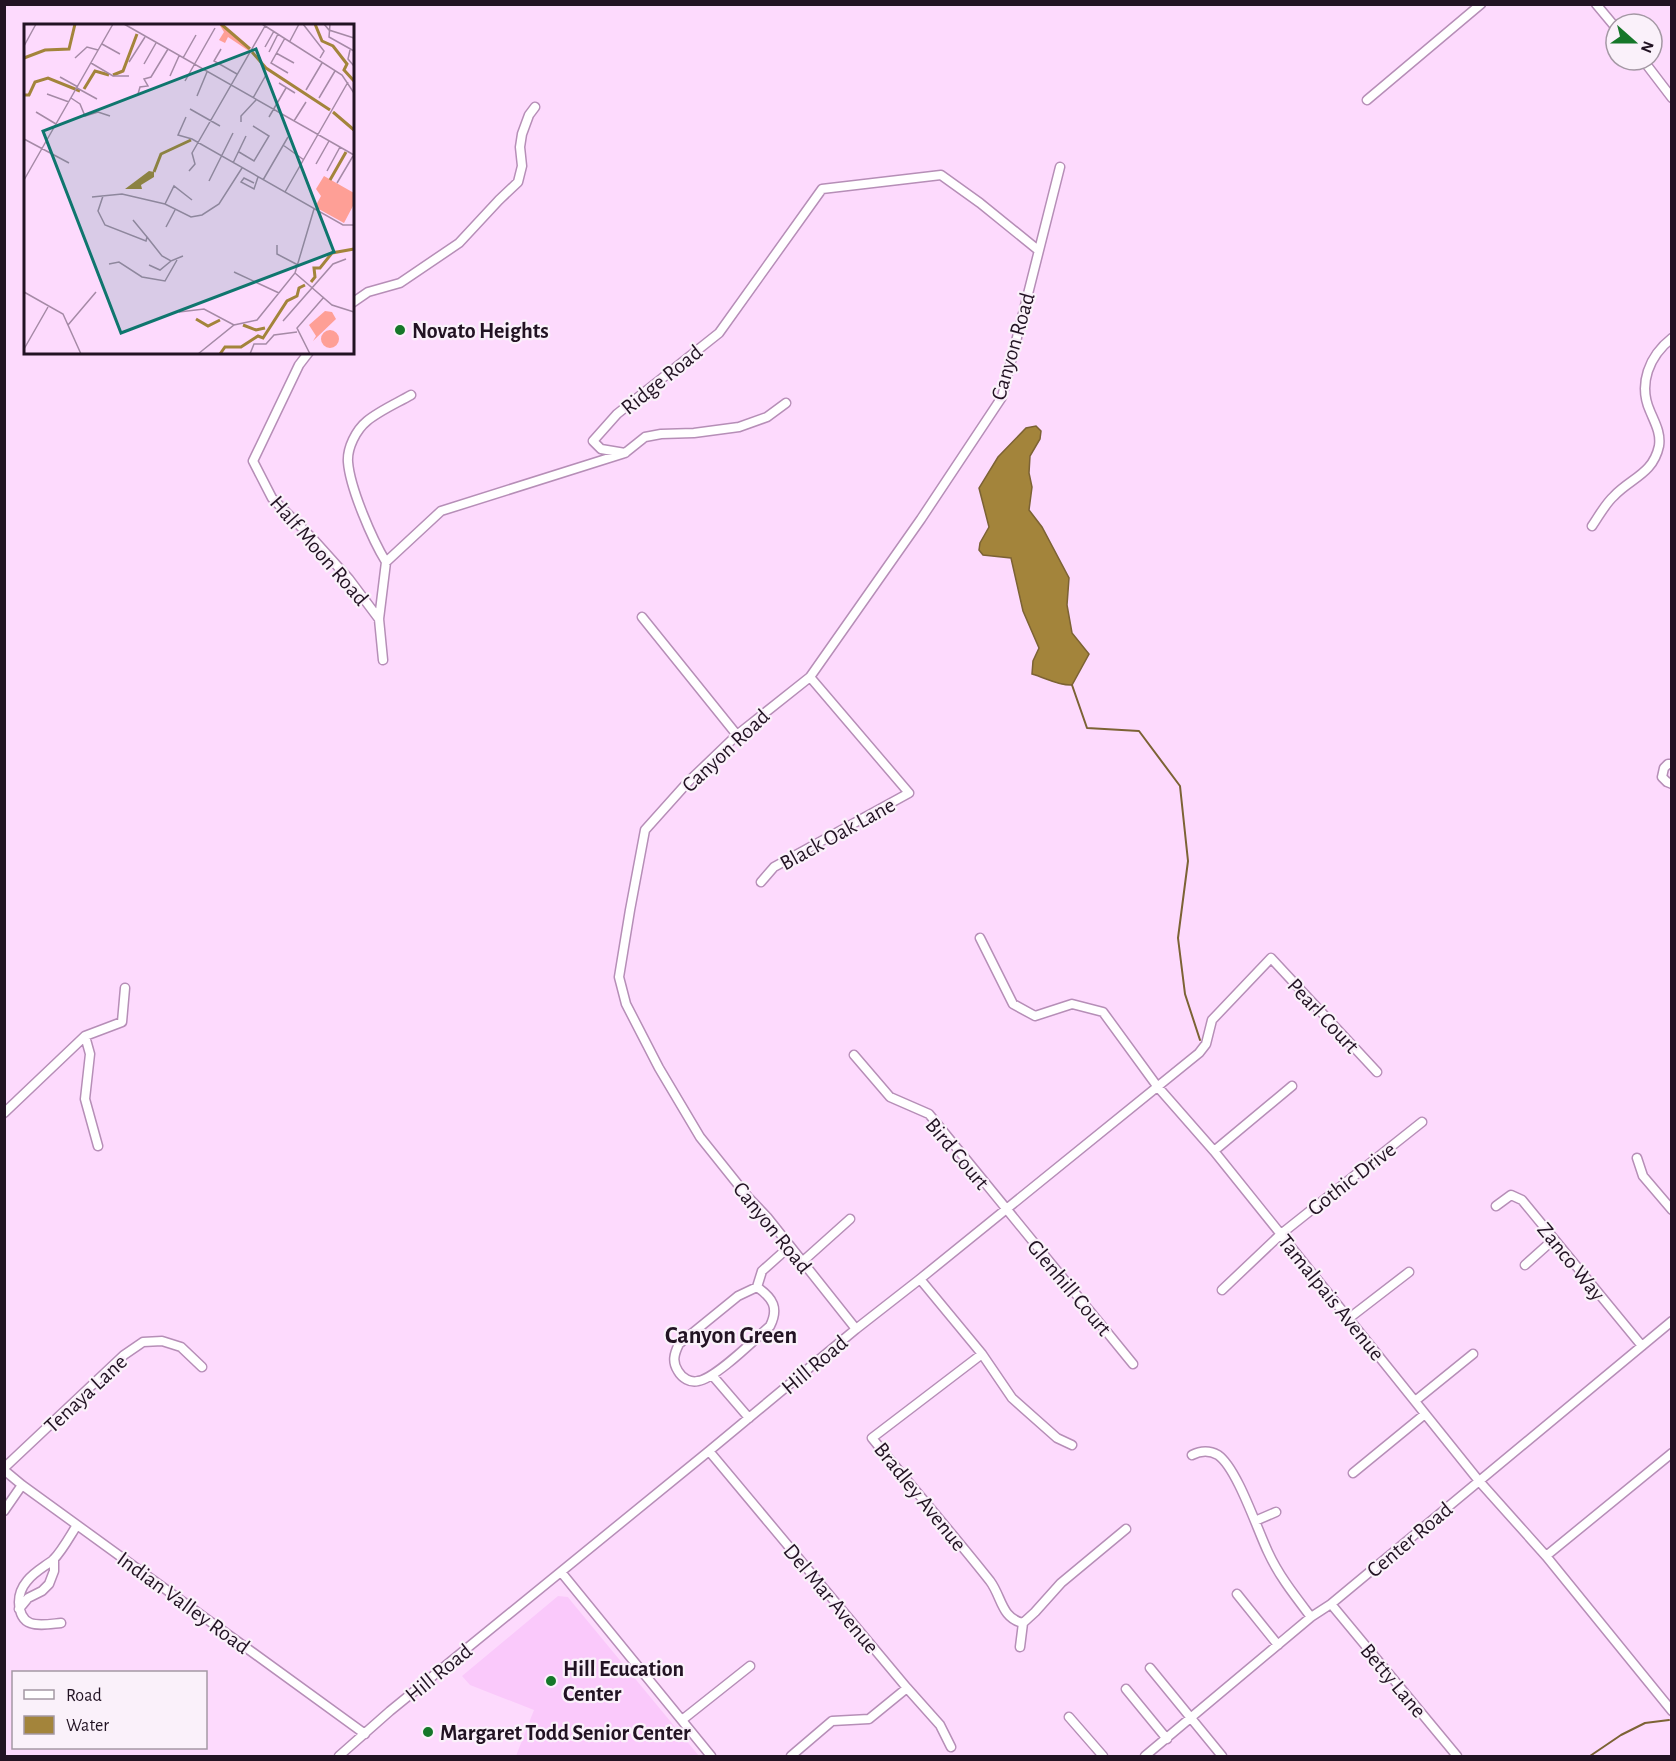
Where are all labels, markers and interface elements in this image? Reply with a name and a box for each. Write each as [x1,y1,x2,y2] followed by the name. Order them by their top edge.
[1604,12,1664,72] north arrow
[24,24,354,354] inset map
[1638,39,1657,55] text: N
[987,290,1039,403] street label: Canyon Road
[412,320,549,342] place label: Novato Heights
[393,323,407,337] marker: Novato Heights
[617,341,706,419] street label: Ridge Road
[266,492,373,610] street label: Half Moon Road
[678,705,774,797] street label: Canyon Road
[776,793,899,875] street label: Black Oak Lane
[1283,974,1363,1057] street label: Pearl Court
[921,1114,993,1194] street label: Bird Court
[1303,1138,1400,1220] street label: Gothic Drive
[729,1178,816,1278] street label: Canyon Road
[1533,1218,1610,1305] street label: Zanco Way
[1274,1230,1389,1365] street label: Tamalpais Avenue
[1023,1235,1116,1340] street label: Glenhill Court
[665,1324,797,1348] district label: Canyon Green
[777,1331,852,1398] street label: Hill Road
[40,1350,131,1437] street label: Tenaya Lane
[870,1438,971,1555] street label: Bradley Avenue
[1363,1498,1456,1582] street label: Center Road
[779,1540,883,1658] street label: Del Mar Avenue
[113,1548,254,1658] street label: Indian Valley Road
[401,1639,476,1706] street label: Hill Road
[1356,1639,1430,1722] street label: Betty Lane
[563,1658,684,1705] place label: Hill Ecucation Center
[12,1671,207,1749] legend
[544,1674,558,1688] marker: Hill Ecucation Center
[66,1687,102,1705] text: Road
[66,1717,109,1735] text: Water
[440,1722,691,1744] place label: Margaret Todd Senior Center
[421,1725,435,1739] marker: Margaret Todd Senior Center

